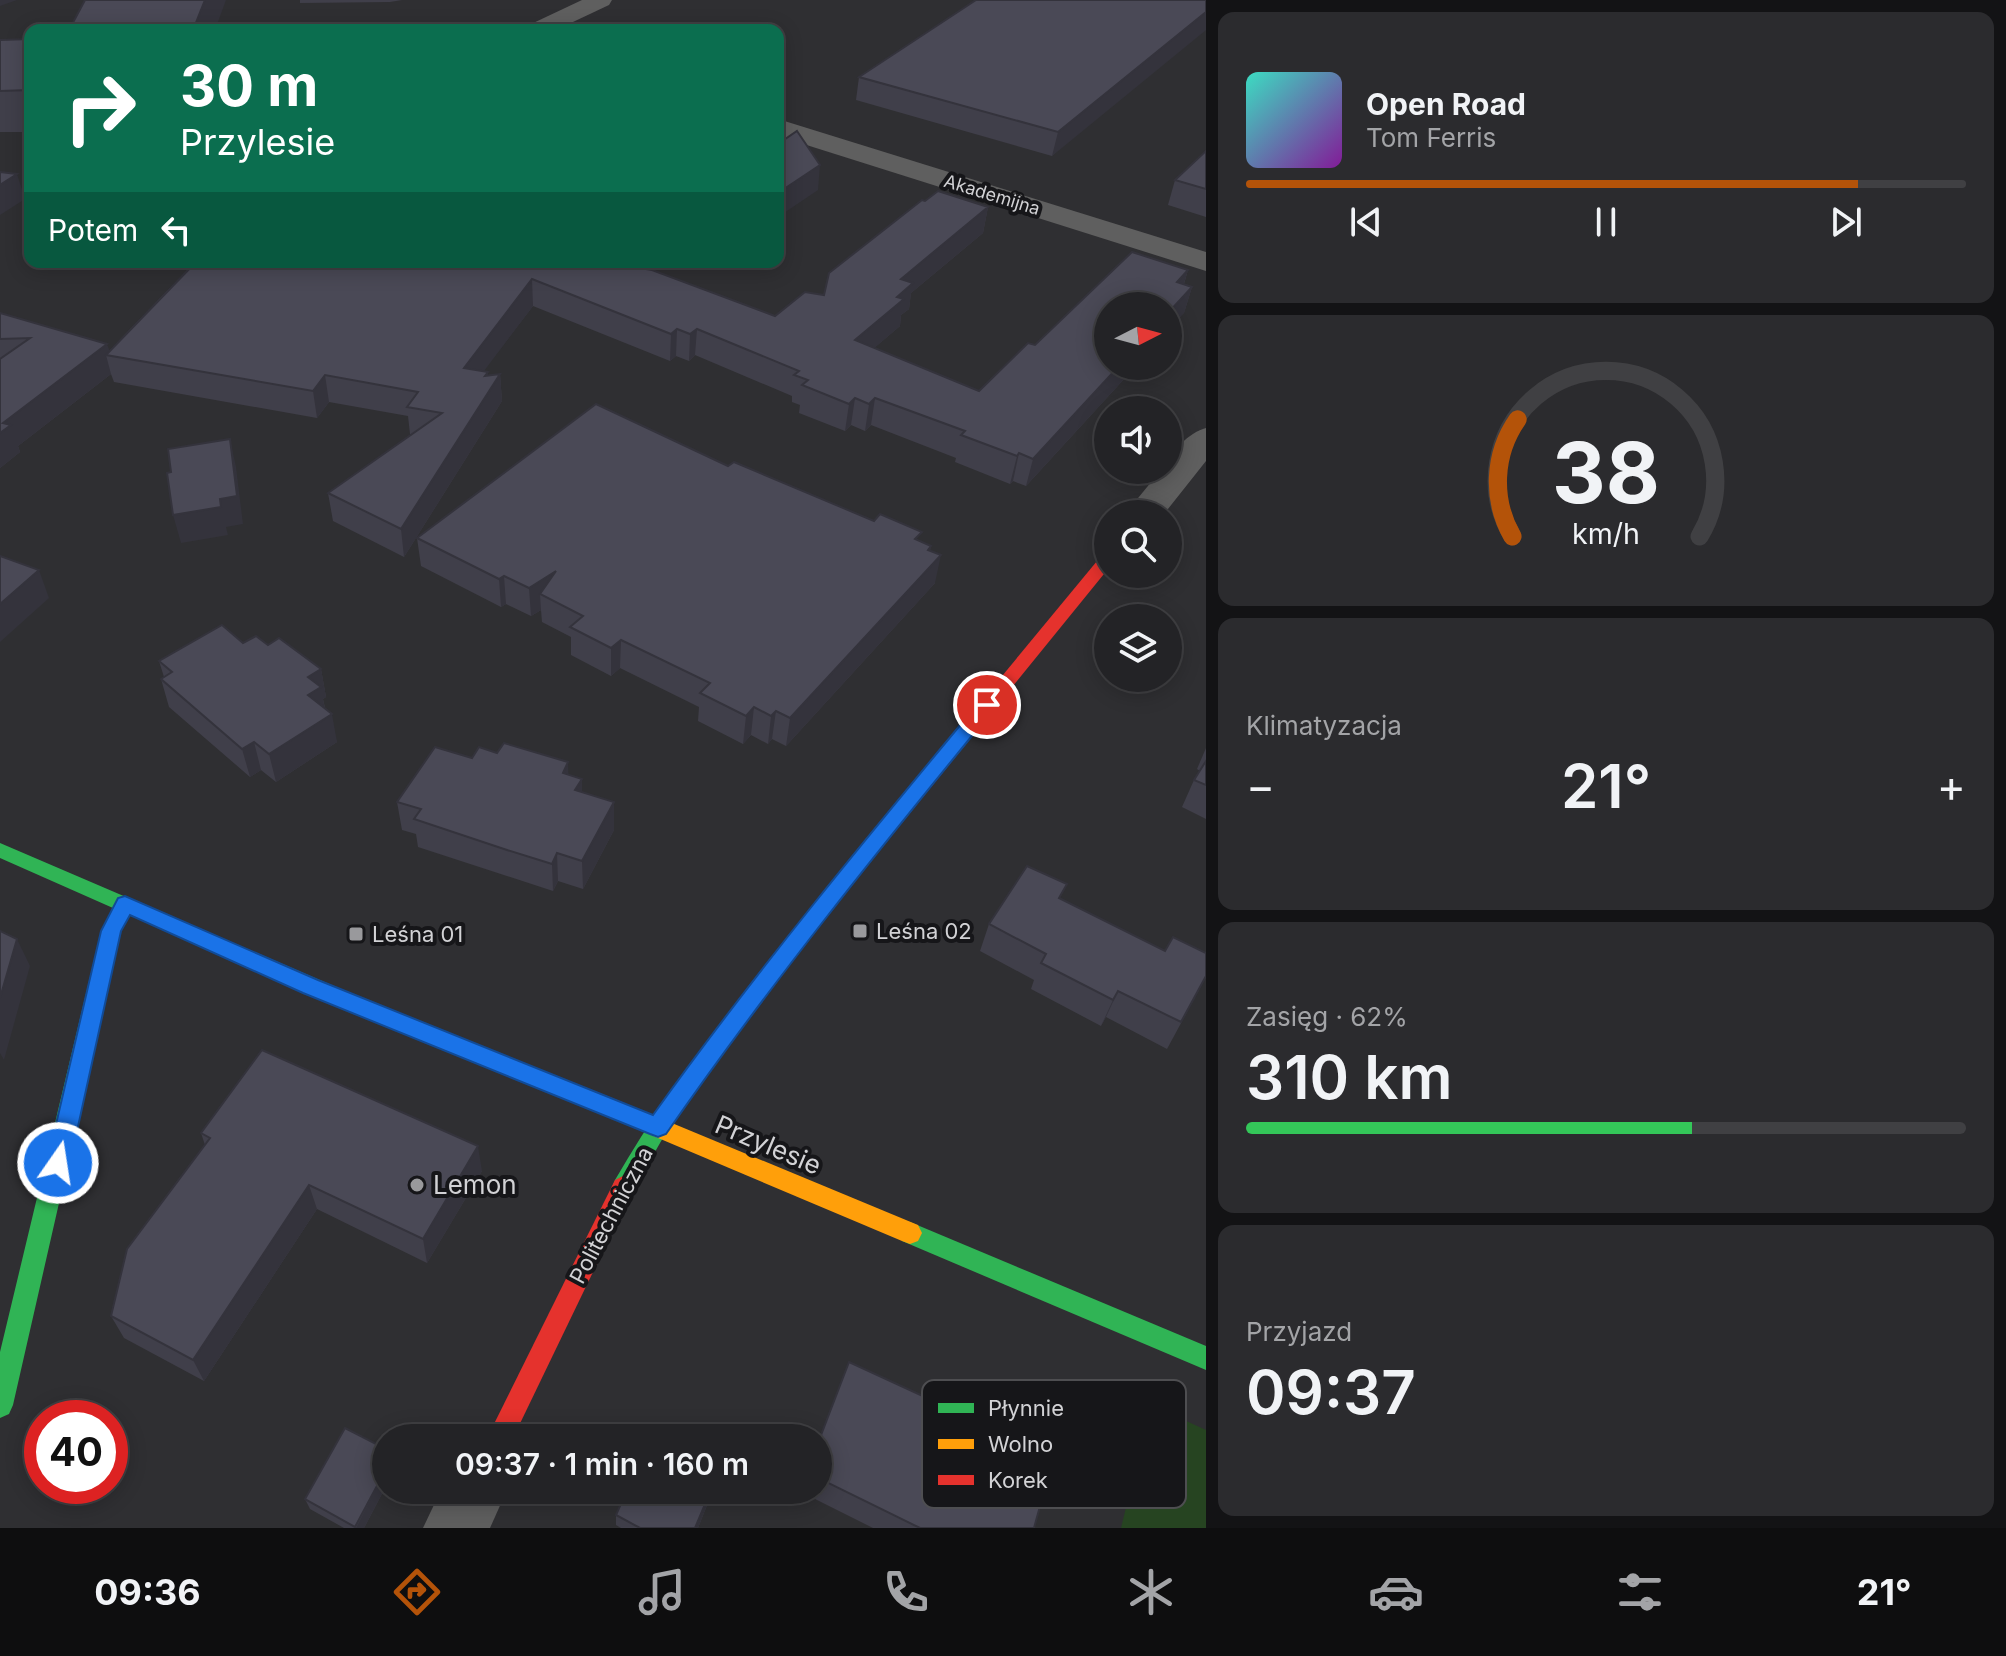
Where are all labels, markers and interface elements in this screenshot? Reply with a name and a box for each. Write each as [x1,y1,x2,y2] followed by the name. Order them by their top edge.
[180,52,318,120] text: 30 m
[48,56,152,160] icon: right
[1366,86,1526,122] text: Open Road
[180,120,335,164] text: Przylesie
[1366,122,1496,153] text: Tom Ferris
[942,170,1043,219] street label: Akademijna
[1344,200,1388,244] icon: previous
[1584,200,1628,244] icon: pause
[1824,200,1868,244] icon: next
[154,208,198,252] icon: left
[48,212,138,248] text: Potem
[1094,292,1182,380] north arrow
[1094,292,1182,692] map controls
[1094,396,1182,484] button: sound
[1552,421,1660,522] text: 38
[1094,500,1182,588] button: search
[1572,516,1640,551] text: km/h
[1094,604,1182,692] button: layers
[953,671,1021,739] pin
[965,683,1009,727] icon: arrive
[1246,710,1402,741] text: Klimatyzacja
[1561,750,1651,822] text: 21°
[1246,759,1275,813] text: −
[1937,759,1966,813] text: +
[876,918,972,944] place label: Leśna 02
[372,921,463,947] place label: Leśna 01
[851,922,869,940] marker: Leśna 02
[347,925,365,943] marker: Leśna 01
[1246,1001,1408,1032] text: Zasięg · 62%
[1246,1041,1452,1113] text: 310 km
[711,1108,826,1181] street label: Przylesie
[16,1121,100,1205] position arrow
[564,1142,658,1288] street label: Politechniczna
[433,1169,517,1200] place label: Lemon
[408,1176,426,1194] marker: Lemon
[1246,1316,1352,1347] text: Przyjazd
[1246,1356,1416,1428] text: 09:37
[922,1380,1186,1508] legend
[988,1395,1064,1421] text: Płynnie
[24,1400,128,1504] speed limit sign: 40
[988,1431,1053,1457] text: Wolno
[455,1446,749,1482] text: 09:37 · 1 min · 160 m
[988,1467,1048,1493] text: Korek
[389,1564,445,1620] icon: directions
[634,1564,690,1620] icon: music
[878,1564,934,1620] icon: phone
[1123,1564,1179,1620] icon: climate
[1368,1564,1424,1620] icon: car
[1612,1564,1668,1620] icon: filters
[94,1570,201,1614] text: 09:36
[1857,1570,1912,1614] text: 21°

